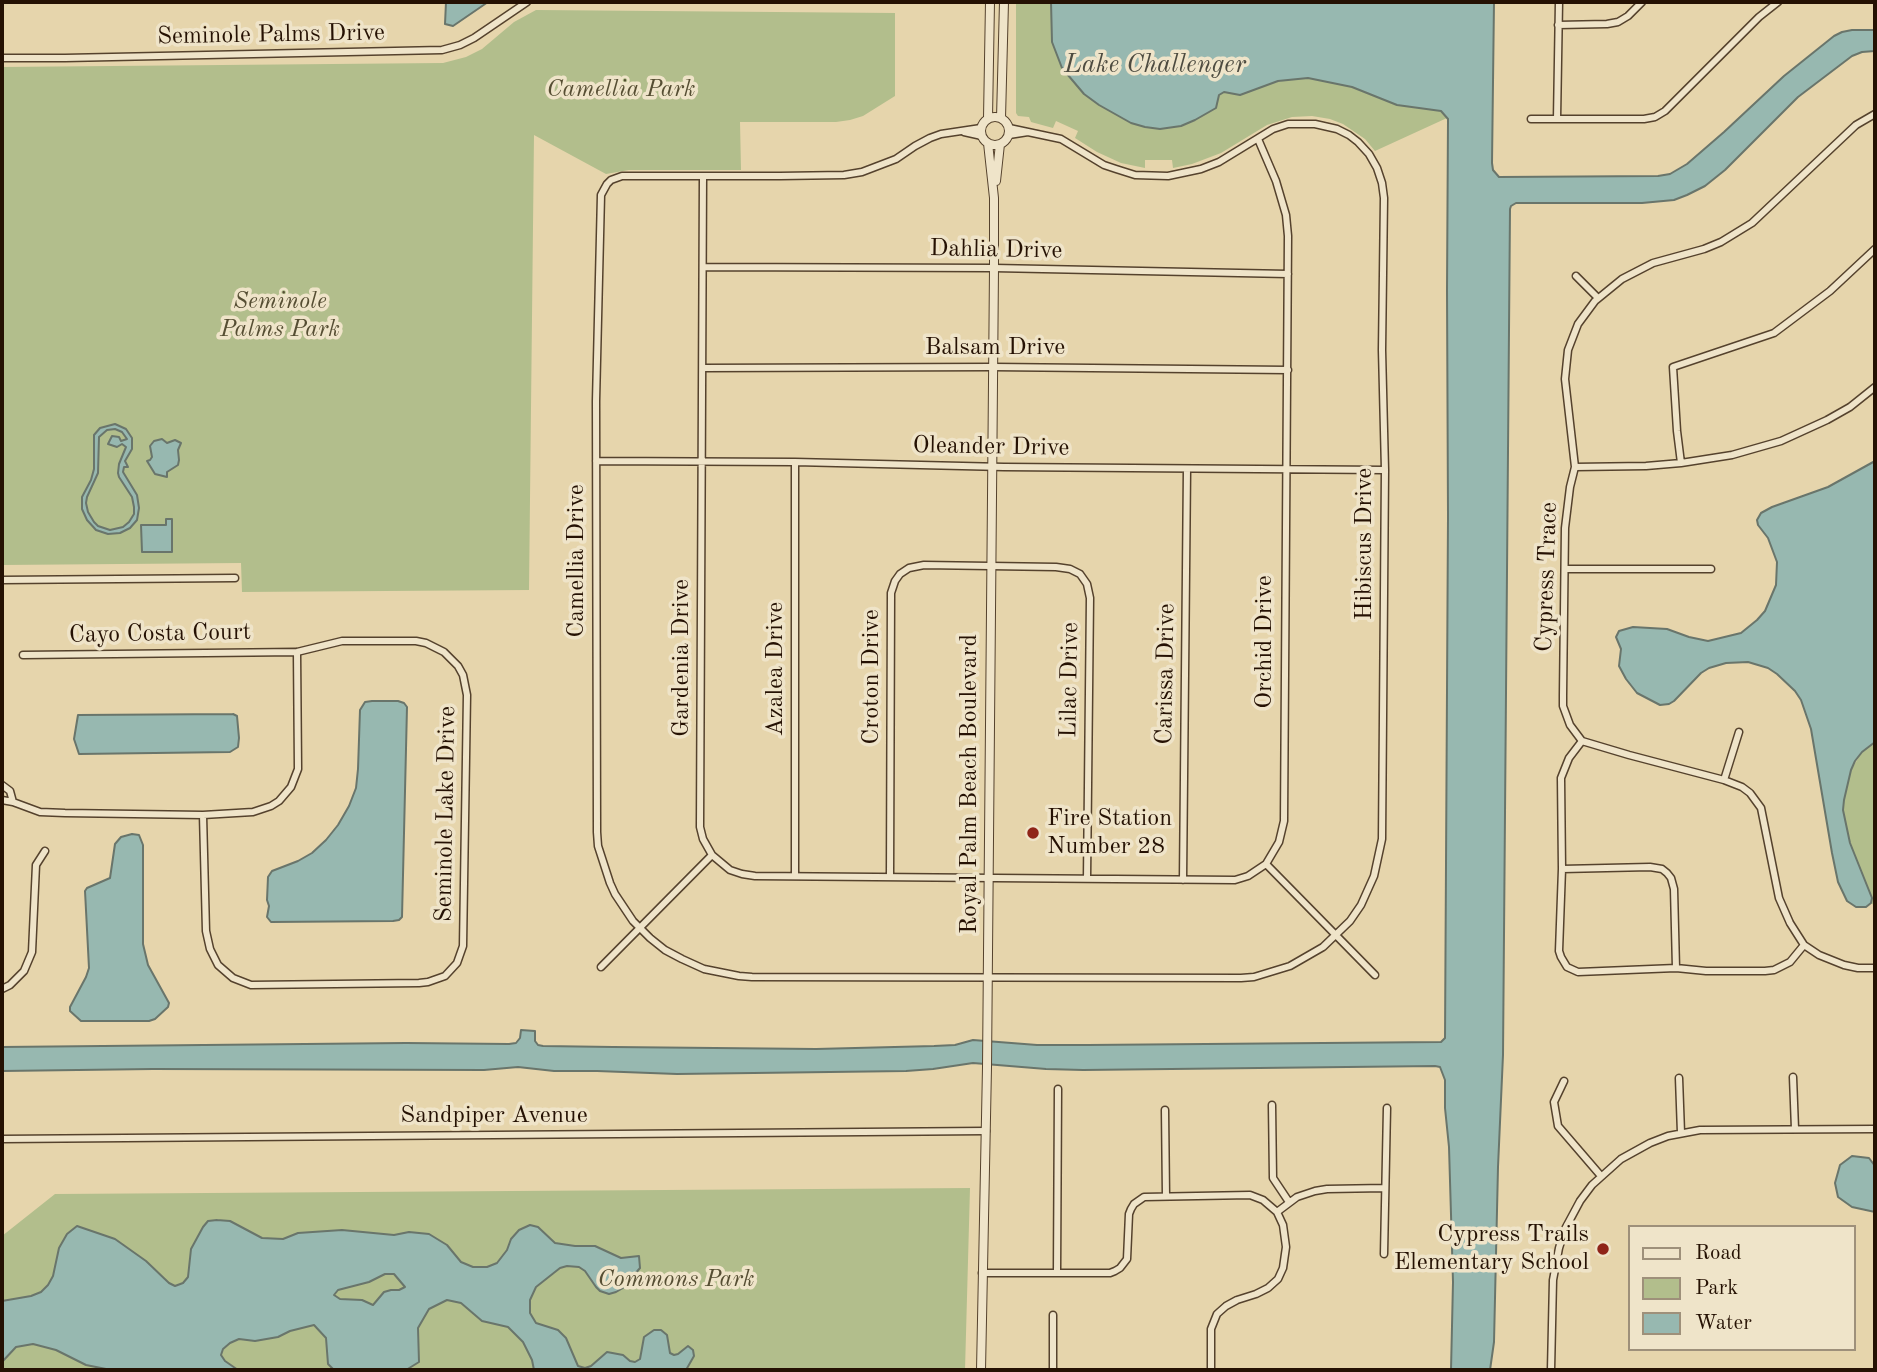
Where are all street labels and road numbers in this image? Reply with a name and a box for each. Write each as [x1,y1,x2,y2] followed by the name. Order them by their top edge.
[157,19,385,51] street label: Seminole Palms Drive
[929,234,1063,266] street label: Dahlia Drive
[925,334,1065,362] street label: Balsam Drive
[912,431,1070,463] street label: Oleander Drive
[1351,468,1379,620] street label: Hibiscus Drive
[563,484,591,638] street label: Camellia Drive
[1530,502,1564,652] street label: Cypress Trace
[1251,575,1279,709] street label: Orchid Drive
[668,579,696,737] street label: Gardenia Drive
[762,602,790,736] street label: Azalea Drive
[1150,603,1182,745] street label: Carissa Drive
[858,609,886,745] street label: Croton Drive
[69,618,251,650] street label: Cayo Costa Court
[1055,622,1085,738] street label: Lilac Drive
[956,634,984,934] street label: Royal Palm Beach Boulevard
[430,706,462,922] street label: Seminole Lake Drive
[400,1102,588,1130] street label: Sandpiper Avenue

